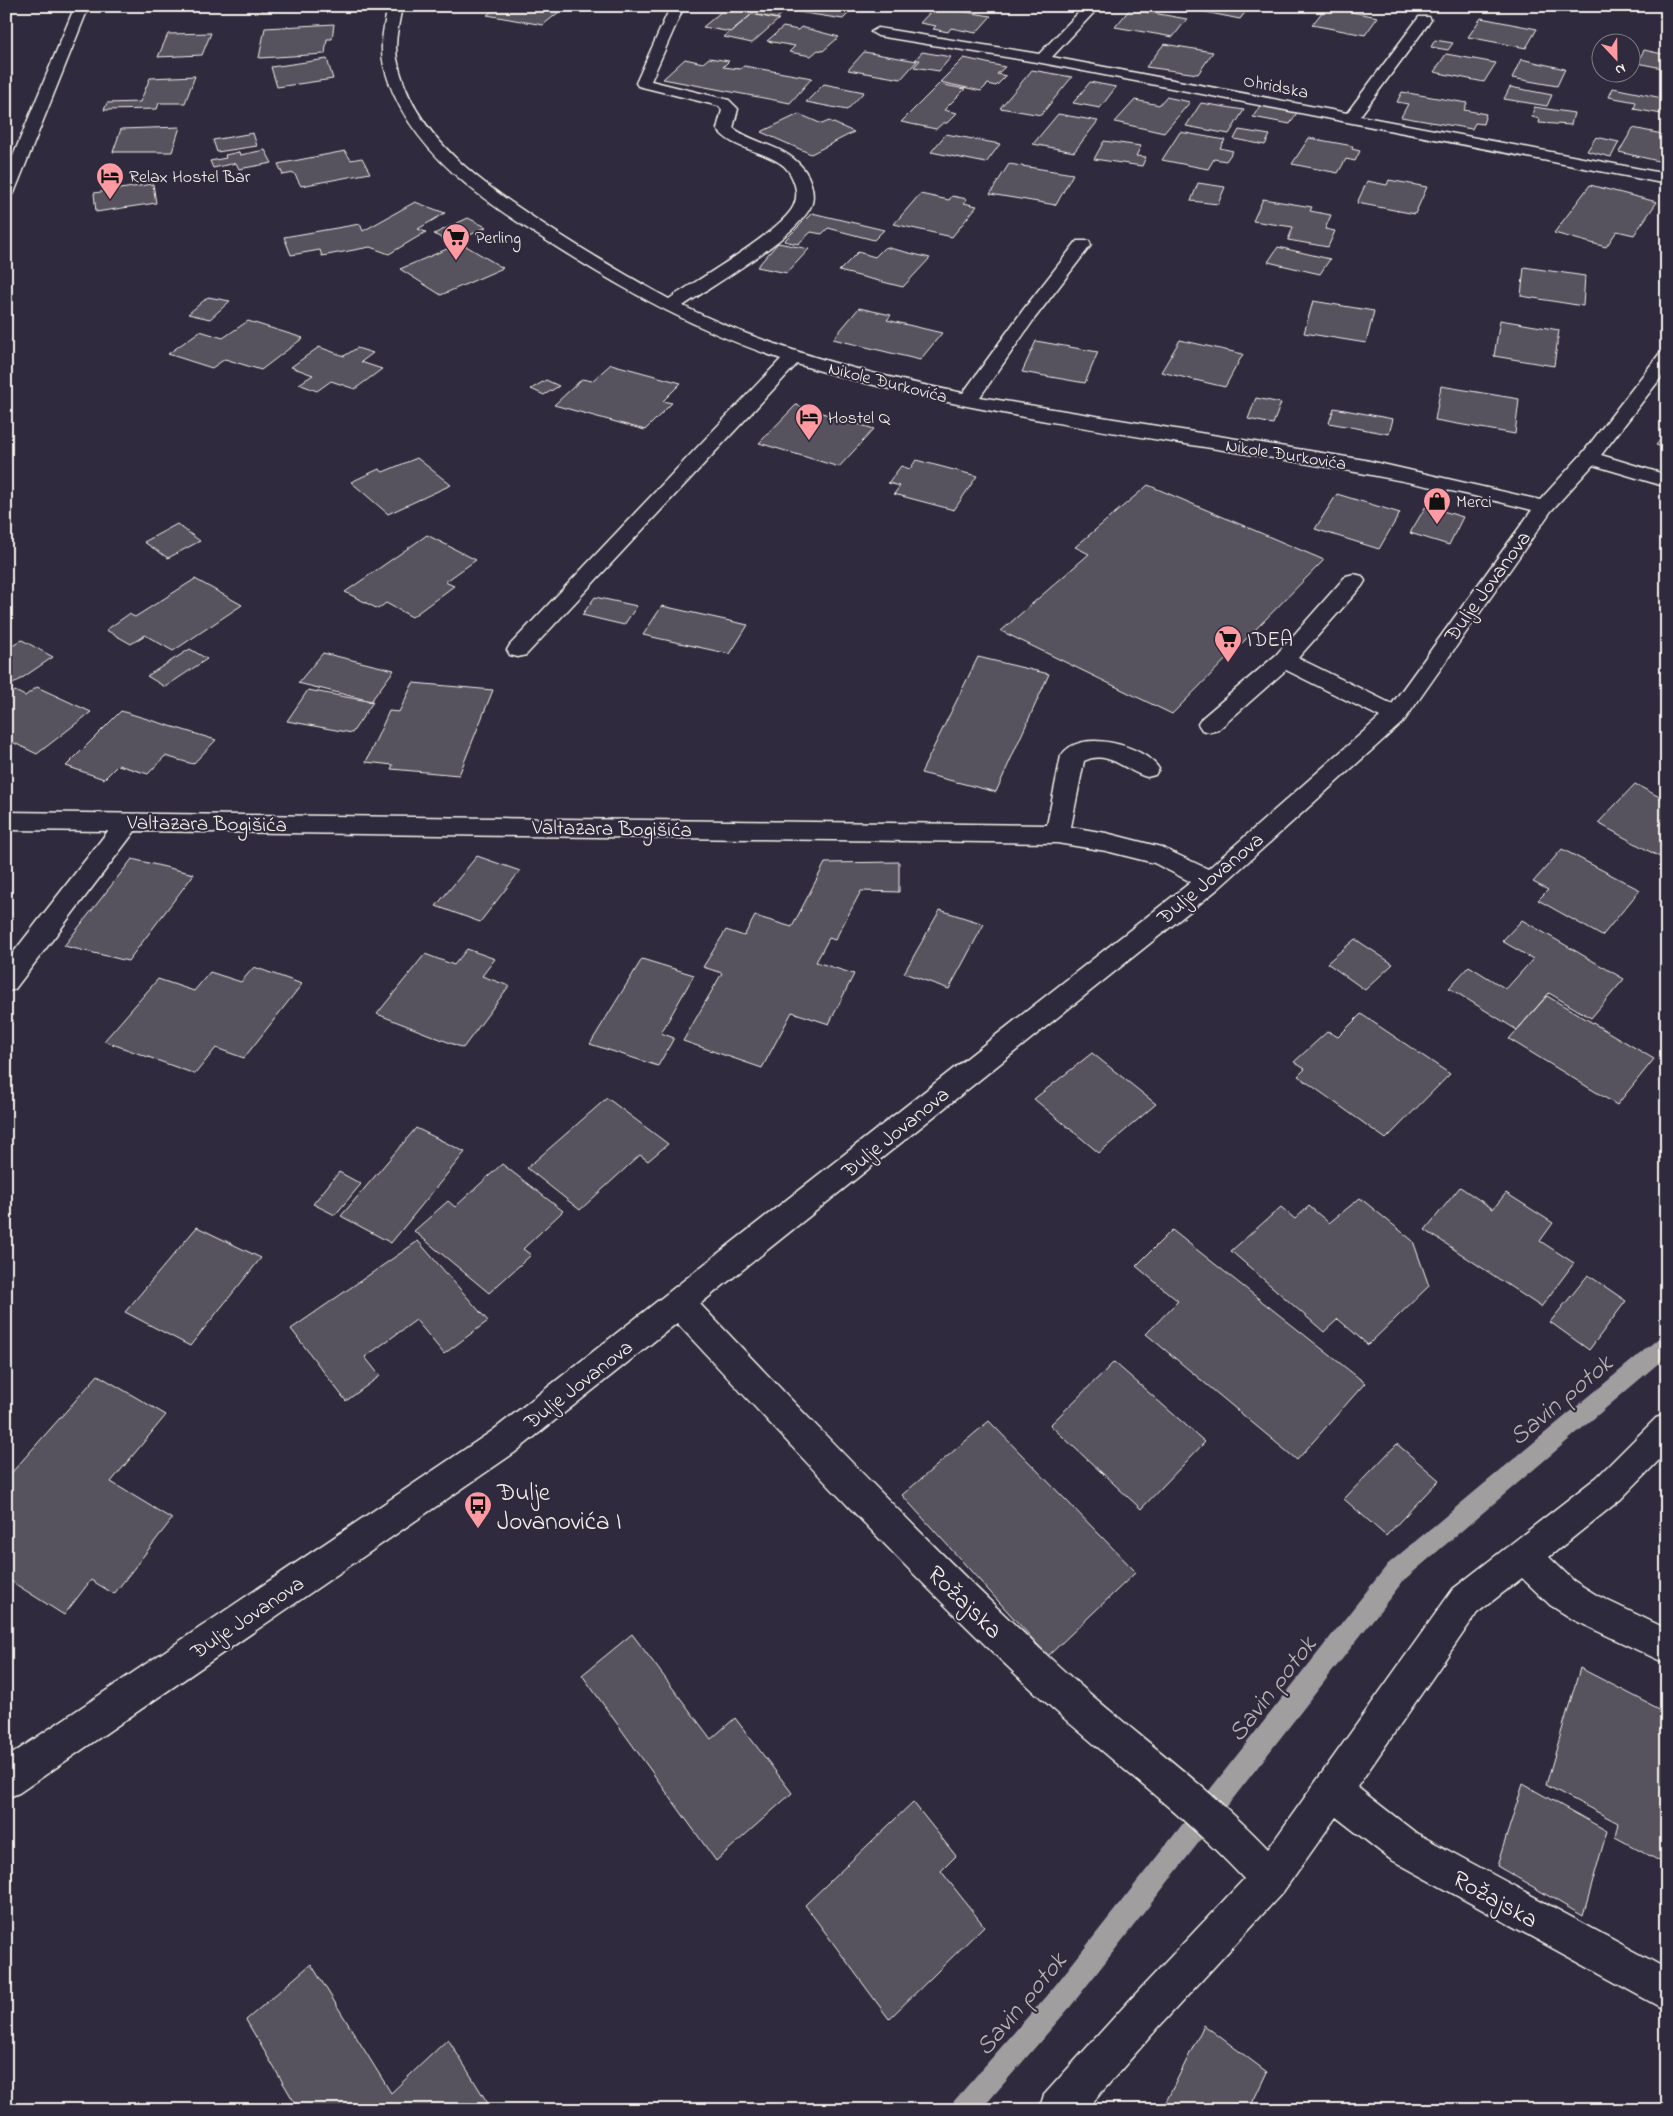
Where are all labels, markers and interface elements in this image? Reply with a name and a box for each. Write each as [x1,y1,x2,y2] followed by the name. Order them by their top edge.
[1590,32,1640,82] north arrow
[1612,57,1629,80] text: N
[1241,69,1311,107] street label: Ohridska
[95,161,125,200] hotel icon: Relax Hostel Bar
[129,165,251,191] place label: Relax Hostel Bar
[441,222,471,261] supermarket icon: Perling
[475,226,521,253] place label: Perling
[825,357,950,411] street label: Nikole Đurkovića
[794,402,824,441] hotel icon: Hostel Q
[828,406,891,432] place label: Hostel Q
[1223,434,1348,478] street label: Nikole Đurkovića
[1422,486,1452,525] shop icon: Merci
[1456,490,1492,516] place label: Merci
[1437,525,1539,650] street label: Đulje Jovanova
[1213,624,1243,663] supermarket icon: IDEA
[1247,626,1293,656] place label: IDEA
[126,809,287,843] street label: Valtazara Bogišića
[531,814,692,848] street label: Valtazara Bogišića
[1151,826,1271,934] street label: Đulje Jovanova
[835,1081,957,1187] street label: Đulje Jovanova
[518,1333,640,1438] street label: Đulje Jovanova
[1502,1345,1623,1456] water label: Savin potok
[496,1476,622,1541] place label: Đulje Jovanovića I
[463,1490,493,1529] bus stop icon: Đulje Jovanovića I
[918,1558,1010,1648] street label: Rožajska
[185,1570,311,1668] street label: Đulje Jovanova
[1220,1628,1328,1751] water label: Savin potok
[1445,1862,1544,1939] street label: Rožajska
[967,1943,1078,2065] water label: Savin potok

